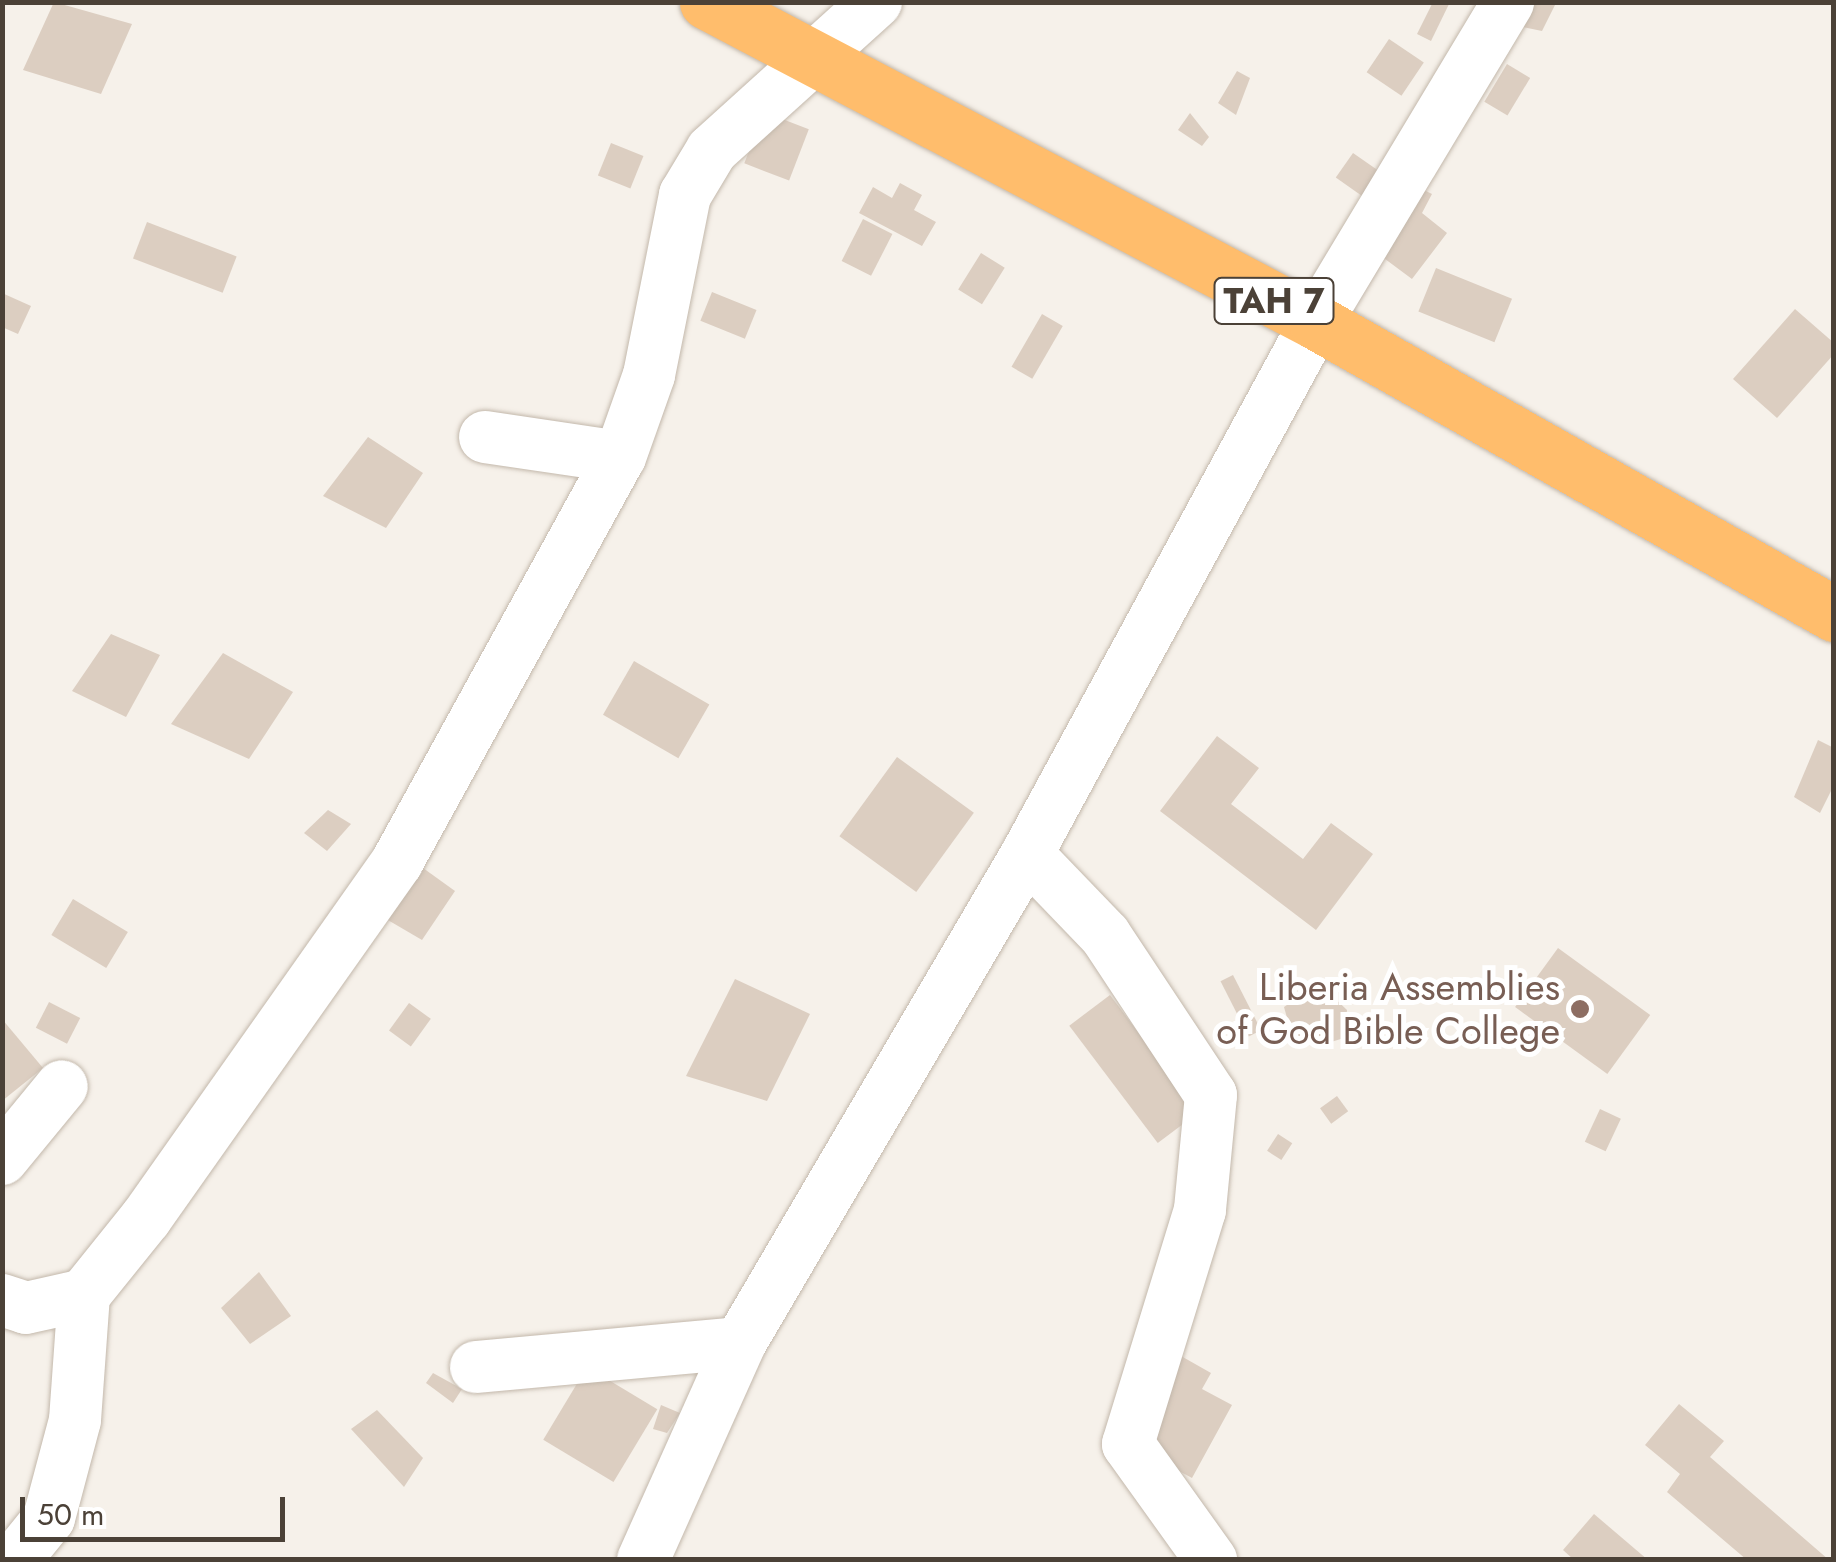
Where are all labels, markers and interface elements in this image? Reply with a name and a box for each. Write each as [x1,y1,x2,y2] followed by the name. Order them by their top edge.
[1212,271,1336,331] road number: TAH 7
[1216,964,1560,1054] place label: Liberia Assemblies of God Bible College
[1569,998,1591,1020] marker: Liberia Assemblies of God Bible College
[25,1477,290,1539] scale bar
[37,1493,104,1536] text: 50 m

